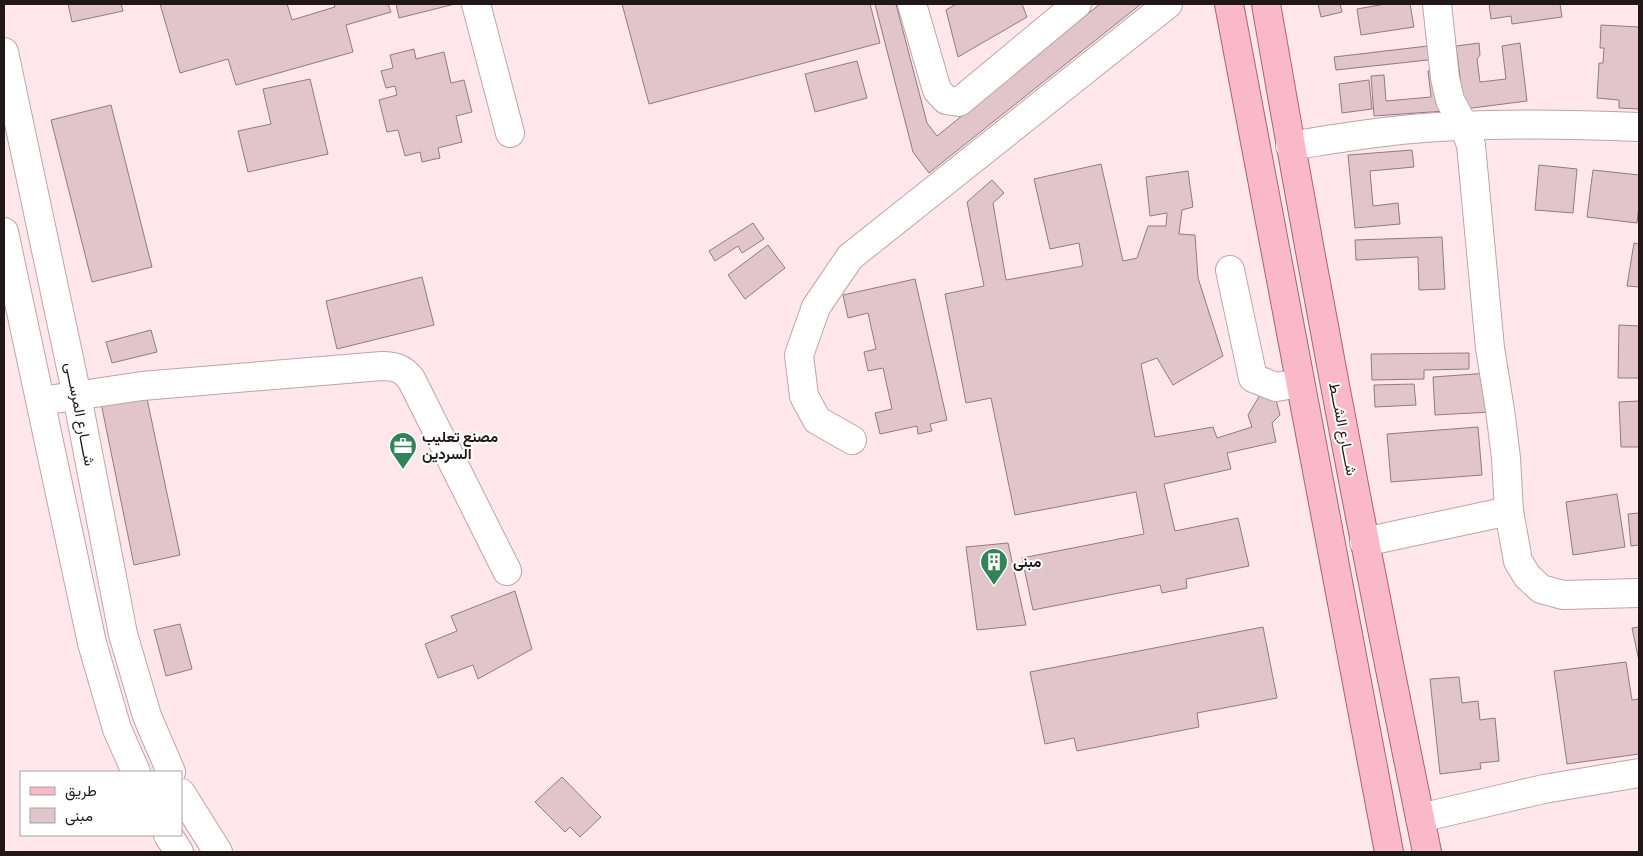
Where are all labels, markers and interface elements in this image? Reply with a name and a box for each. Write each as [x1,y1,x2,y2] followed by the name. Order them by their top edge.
[59,361,100,468] street label: شــــارع المرســـى
[1323,381,1362,478] street label: شــــارع الشـــط
[422,427,498,463] place label: مصنع تعليب السردين
[388,431,418,470] office icon: مصنع تعليب السردين
[979,547,1009,586] building icon: مبنى
[1013,552,1041,571] place label: مبنى
[20,771,182,836] legend
[65,781,97,801] text: طريق
[65,806,93,826] text: مبنى

